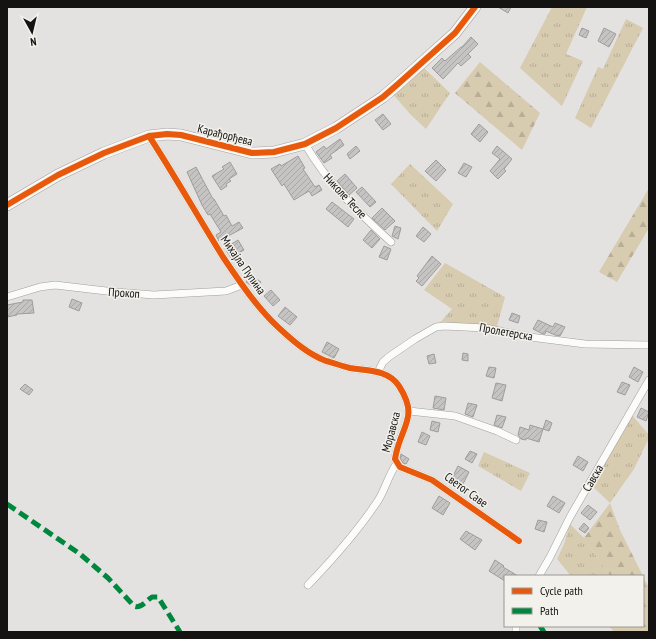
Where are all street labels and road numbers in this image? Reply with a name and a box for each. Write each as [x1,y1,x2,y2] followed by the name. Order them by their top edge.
[196,120,254,149] street label: Карађорђева
[321,170,370,221] street label: Николе Тесле
[218,232,269,297] street label: Михајла Пупина
[108,284,140,301] street label: Прокоп
[478,319,534,344] street label: Пролетерска
[378,410,403,454] street label: Моравска
[579,461,606,494] street label: Савска
[442,469,491,510] street label: Светог Саве

